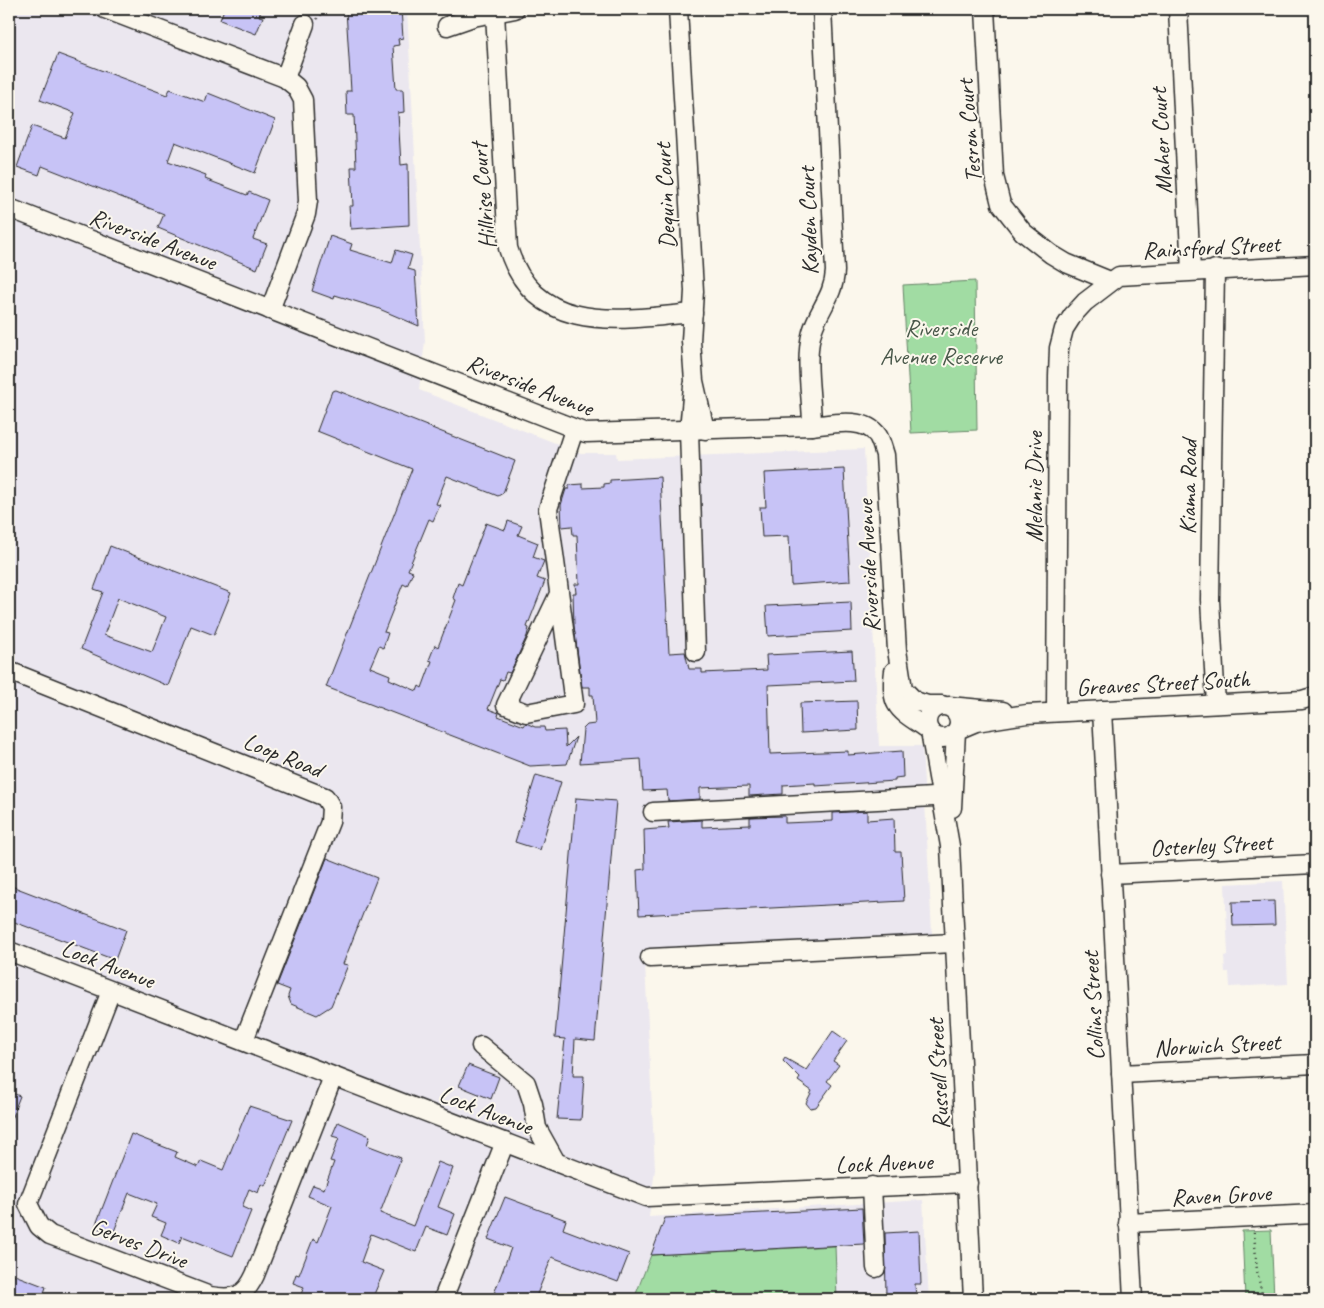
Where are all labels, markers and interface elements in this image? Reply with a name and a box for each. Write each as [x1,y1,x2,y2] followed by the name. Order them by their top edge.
[949,76,988,184] street label: Tesron Court
[1143,85,1179,195] street label: Maher Court
[463,139,503,250] street label: Hillrise Court
[647,140,683,250] street label: Dequin Court
[791,164,825,276] street label: Kayden Court
[86,201,223,278] street label: Riverside Avenue
[1141,228,1283,266] street label: Rainsford Street
[880,313,1004,371] park label: Riverside Avenue Reserve
[463,347,600,424] street label: Riverside Avenue
[1019,429,1049,542] street label: Melanie Drive
[1172,436,1204,535] street label: Kiama Road
[849,497,886,633] street label: Riverside Avenue
[1076,663,1251,703] street label: Greaves Street South
[239,726,330,786] street label: Loop Road
[1149,827,1275,863] street label: Osterley Street
[57,933,161,996] street label: Lock Avenue
[1075,949,1111,1061] street label: Collins Street
[920,1016,956,1130] street label: Russell Street
[1153,1027,1283,1063] street label: Norwich Street
[435,1079,539,1142] street label: Lock Avenue
[835,1146,935,1180] street label: Lock Avenue
[1170,1177,1274,1213] street label: Raven Grove
[87,1211,193,1276] street label: Gerves Drive

